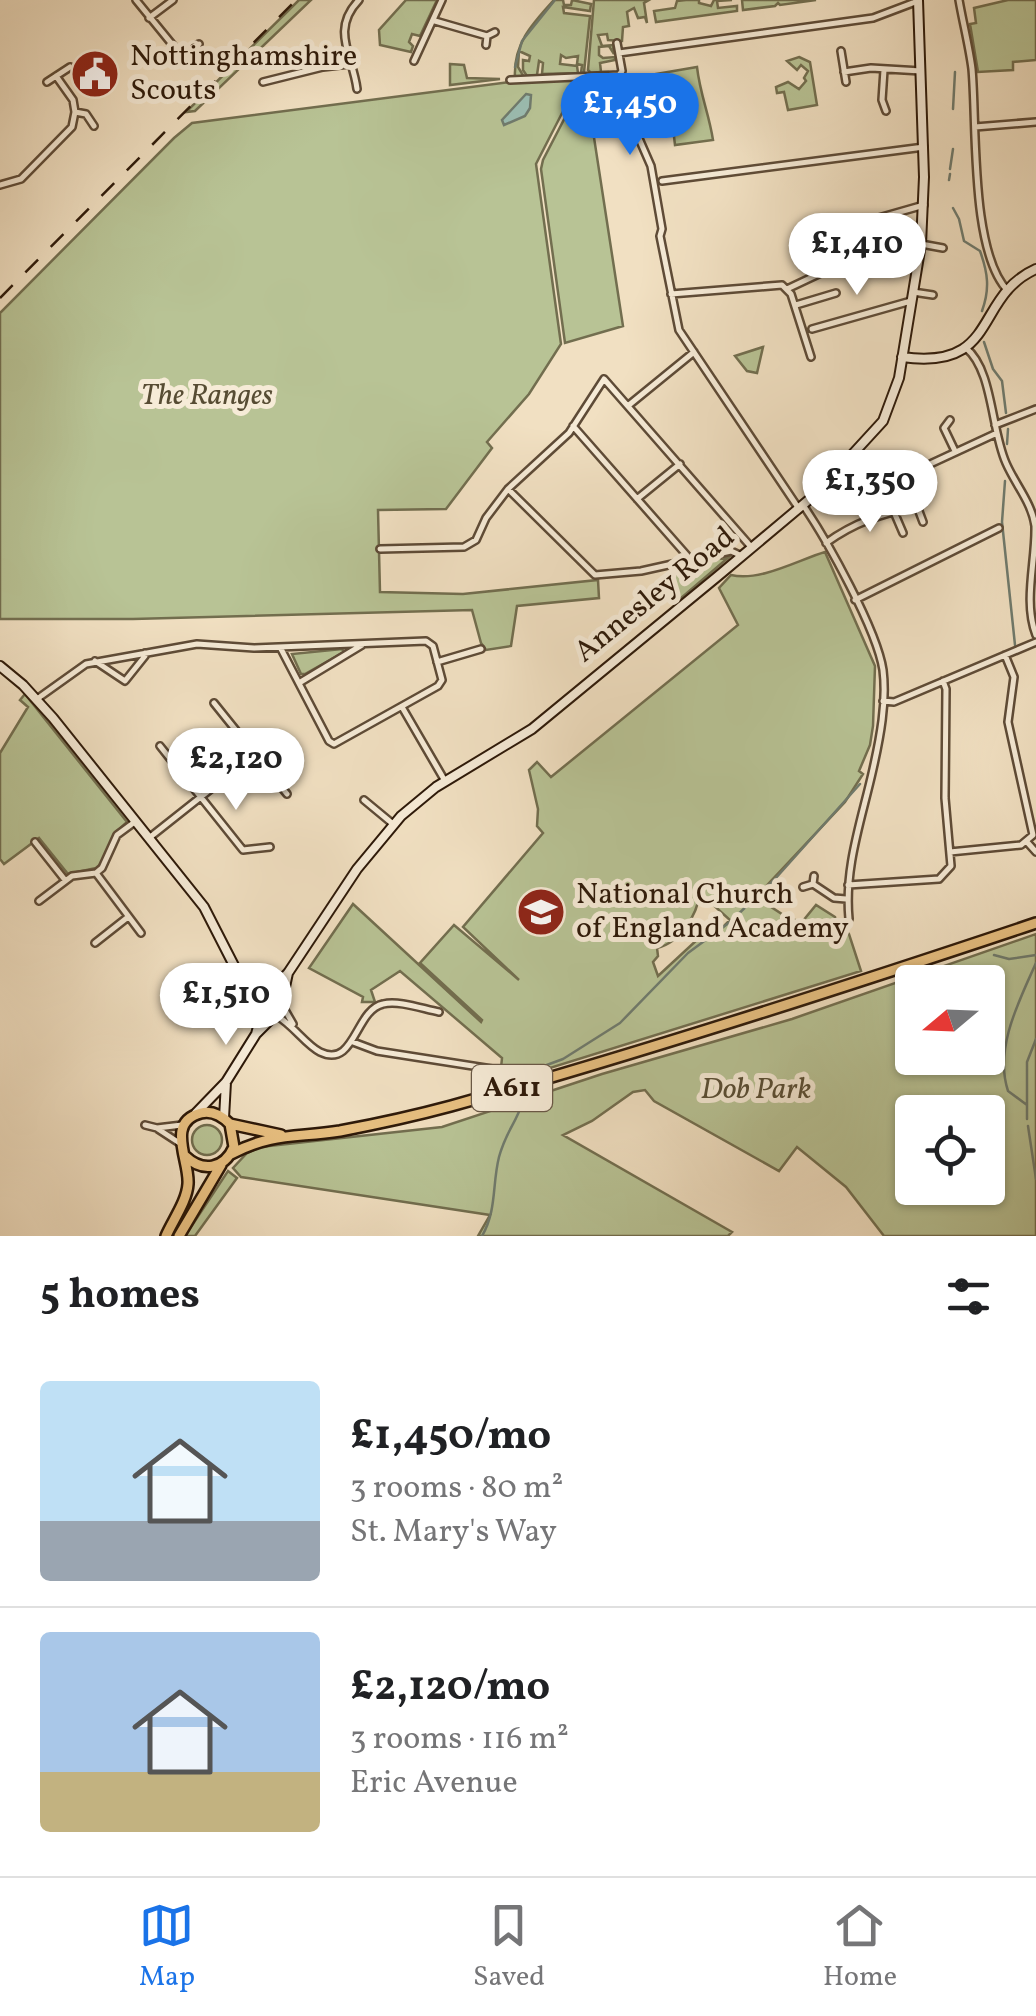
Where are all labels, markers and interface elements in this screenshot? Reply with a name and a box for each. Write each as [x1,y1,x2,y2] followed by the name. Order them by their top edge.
[130,36,357,112] place label: Nottinghamshire Scouts
[69,48,121,100] public building icon: Nottinghamshire Scouts
[549,73,711,158] pin: £1,450
[583,83,677,127] text: £1,450
[776,213,938,298] pin: £1,410
[811,223,903,267] text: £1,410
[141,375,273,417] park label: The Ranges
[789,450,951,535] pin: £1,350
[824,460,916,504] text: £1,350
[566,517,744,673] street label: Annesley Road
[155,728,317,813] pin: £2,120
[189,738,283,782] text: £2,120
[576,874,849,950] place label: National Church of England Academy
[515,886,567,938] school or university icon: National Church of England Academy
[145,963,307,1048] pin: £1,510
[895,965,1005,1075] north arrow
[895,965,1005,1205] map controls
[182,973,270,1017] text: £1,510
[472,1065,552,1111] road number: A611
[701,1069,811,1111] park label: Dob Park
[895,1095,1005,1205] button: locate
[40,1267,200,1326] text: 5 homes
[941,1269,996,1324] icon: filters
[350,1408,551,1467] text: £1,450/mo
[120,1421,240,1541] icon: home
[350,1467,563,1511] text: 3 rooms · 80 m²
[350,1511,557,1555] text: St. Mary's Way
[350,1659,550,1718] text: £2,120/mo
[120,1672,240,1792] icon: home
[350,1718,569,1762] text: 3 rooms · 116 m²
[350,1762,518,1806] text: Eric Avenue
[139,1898,195,1997] tab: Map
[473,1898,545,1997] tab: Saved
[823,1898,897,1997] tab: Home

